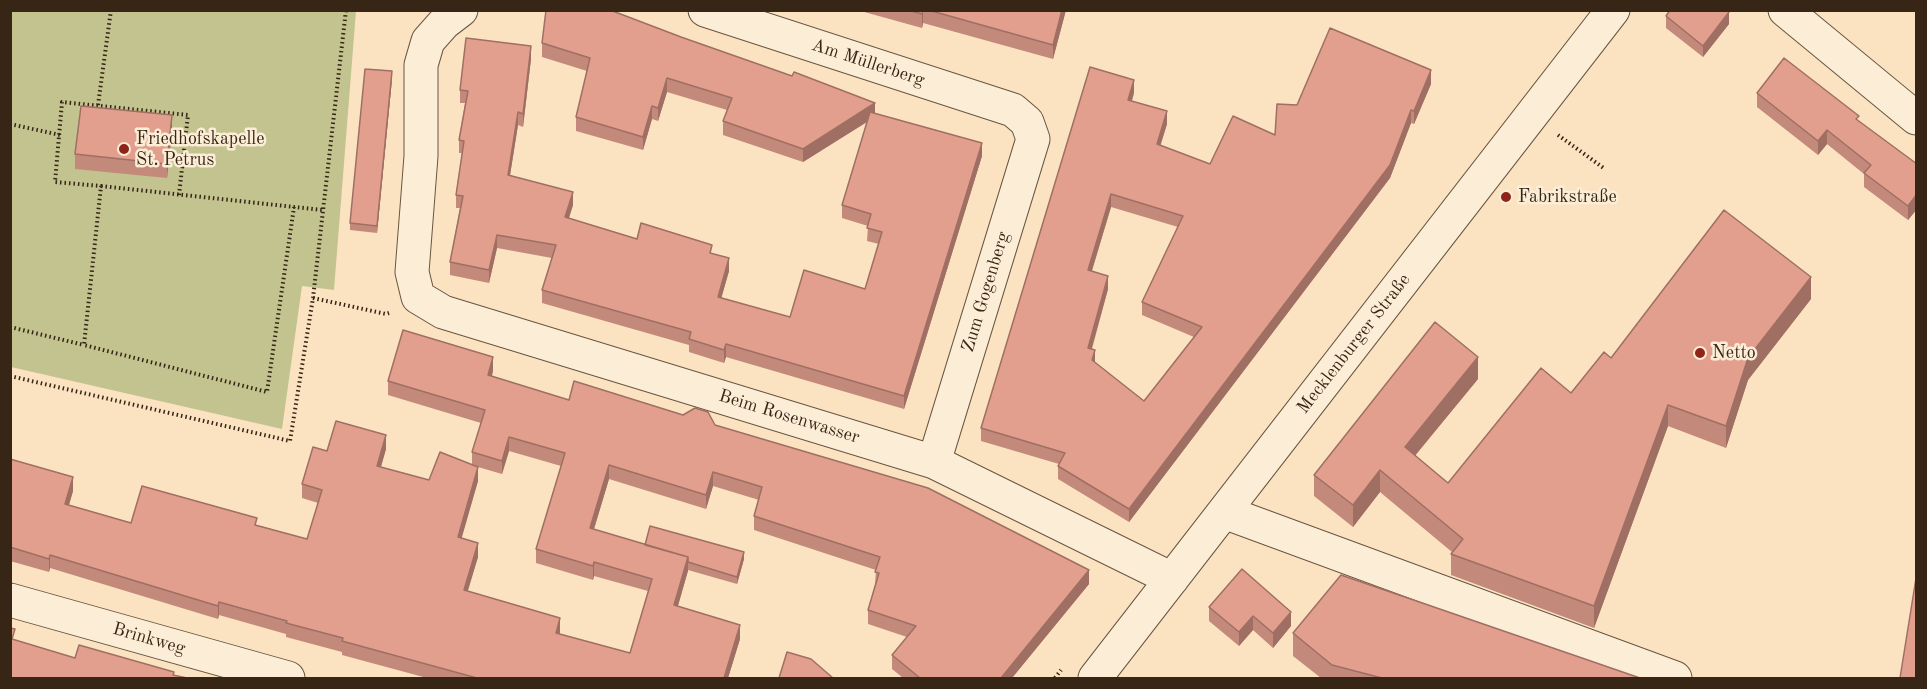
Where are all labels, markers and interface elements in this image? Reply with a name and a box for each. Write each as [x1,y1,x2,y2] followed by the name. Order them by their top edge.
[809,35,927,91] street label: Am Müllerberg
[136,128,264,170] place label: Friedhofskapelle St. Petrus
[117,142,131,156] marker: Friedhofskapelle St. Petrus
[1518,186,1617,208] place label: Fabrikstraße
[1499,190,1513,204] marker: Fabrikstraße
[957,229,1015,355] street label: Zum Gogenberg
[1293,270,1415,418] street label: Mecklenburger Straße
[1712,342,1756,364] place label: Netto
[1693,346,1707,360] marker: Netto
[716,385,862,449] street label: Beim Rosenwasser
[110,618,188,660] street label: Brinkweg

